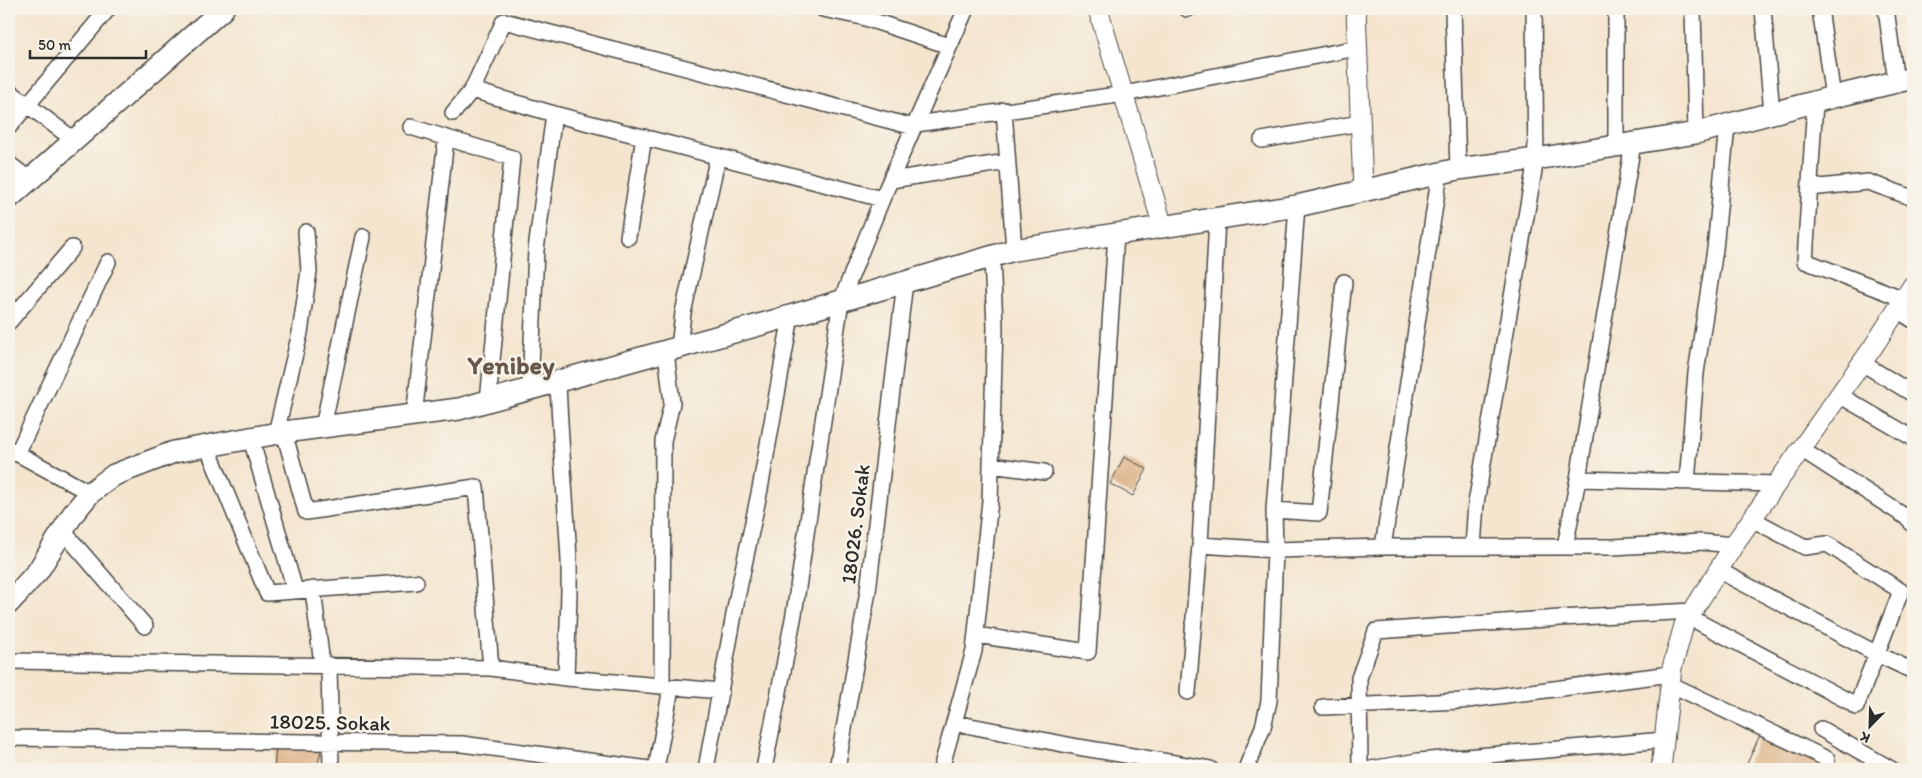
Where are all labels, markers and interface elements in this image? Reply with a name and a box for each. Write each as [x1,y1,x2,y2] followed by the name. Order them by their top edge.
[30,28,146,60] scale bar
[38,36,71,54] text: 50 m
[467,349,555,381] district label: Yenibey
[835,462,875,585] street label: 18026. Sokak
[1844,700,1894,750] north arrow
[269,708,391,736] street label: 18025. Sokak
[1857,728,1873,747] text: K

